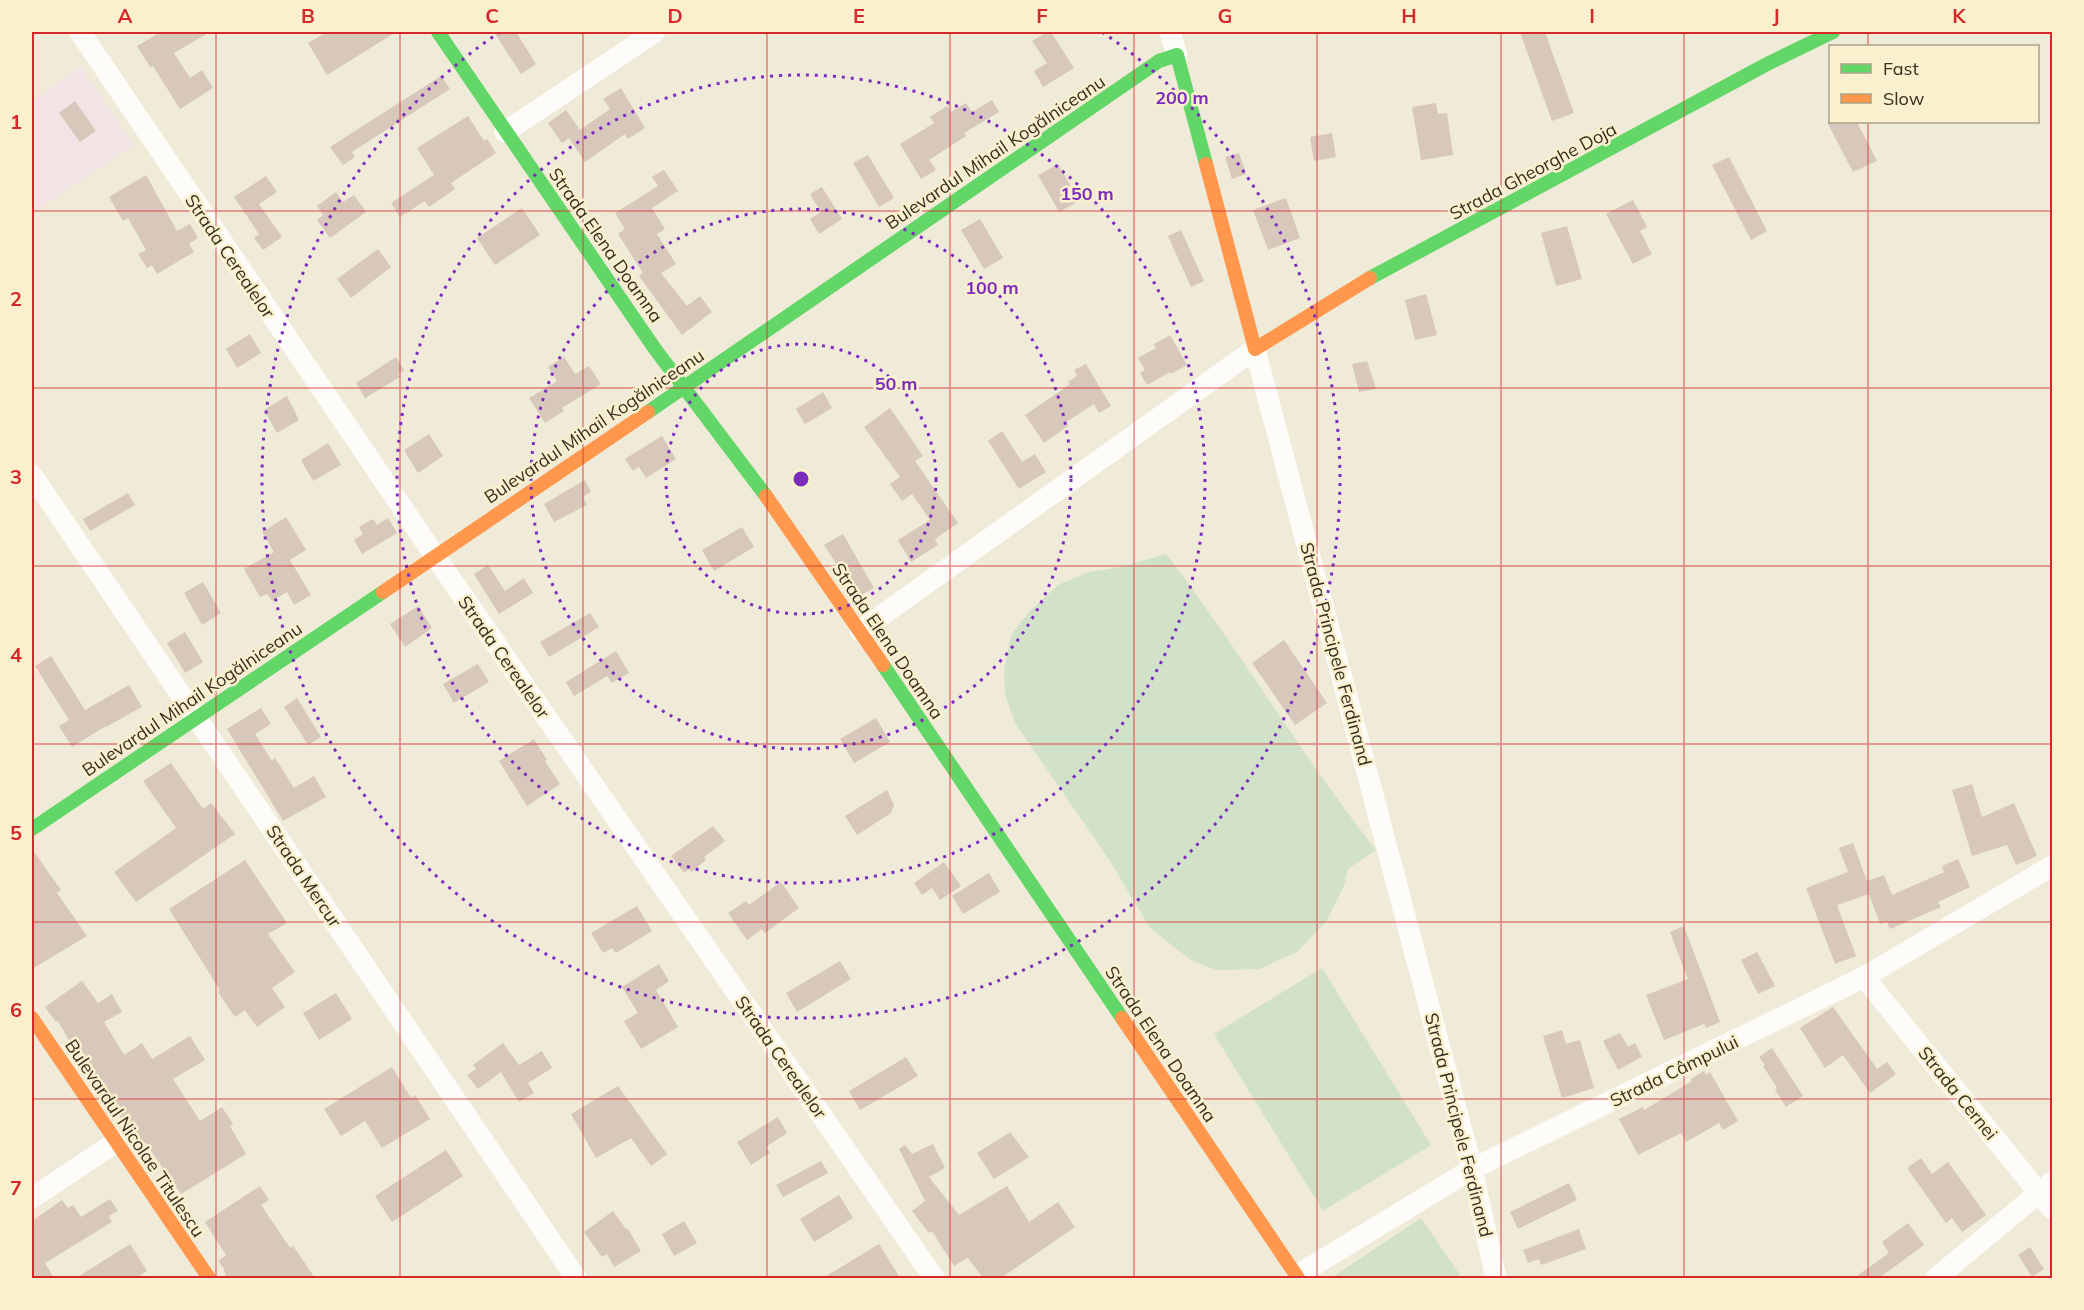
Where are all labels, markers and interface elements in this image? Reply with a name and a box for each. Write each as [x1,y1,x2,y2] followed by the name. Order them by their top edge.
[118,3,133,28] text: A
[301,3,315,28] text: B
[485,3,499,28] text: C
[667,3,683,28] text: D
[853,3,865,28] text: E
[1036,3,1048,28] text: F
[1218,3,1232,28] text: G
[1401,3,1417,28] text: H
[1589,3,1595,28] text: I
[1772,3,1780,28] text: J
[1952,3,1966,28] text: K
[1829,45,2039,123] legend
[1883,57,1919,80] text: Fast
[881,70,1109,234] street label: Bulevardul Mihail Kogălniceanu
[1155,86,1209,109] text: 200 m
[1883,87,1925,110] text: Slow
[10,109,22,134] text: 1
[1446,117,1620,225] street label: Strada Gheorghe Doja
[544,163,668,327] street label: Strada Elena Doamna
[1060,182,1114,205] text: 150 m
[180,190,280,323] street label: Strada Cerealelor
[965,276,1019,299] text: 100 m
[10,286,22,311] text: 2
[480,344,708,508] street label: Bulevardul Mihail Kogălniceanu
[875,372,917,395] text: 50 m
[10,464,22,489] text: 3
[791,469,811,489] centre of rings
[1295,540,1377,768] street label: Strada Principele Ferdinand
[827,559,949,723] street label: Strada Elena Doamna
[453,591,555,723] street label: Strada Cerealelor
[78,617,306,781] street label: Bulevardul Mihail Kogălniceanu
[10,642,22,667] text: 4
[10,820,22,845] text: 5
[261,820,347,932] street label: Strada Mercur
[1100,962,1222,1126] street label: Strada Elena Doamna
[730,991,832,1123] street label: Strada Cerealelor
[10,997,22,1022] text: 6
[1420,1011,1498,1239] street label: Strada Principele Ferdinand
[1606,1030,1742,1112] street label: Strada Câmpului
[60,1035,210,1241] street label: Bulevardul Nicolae Titulescu
[1913,1042,2003,1144] street label: Strada Cernei
[10,1175,22,1200] text: 7

